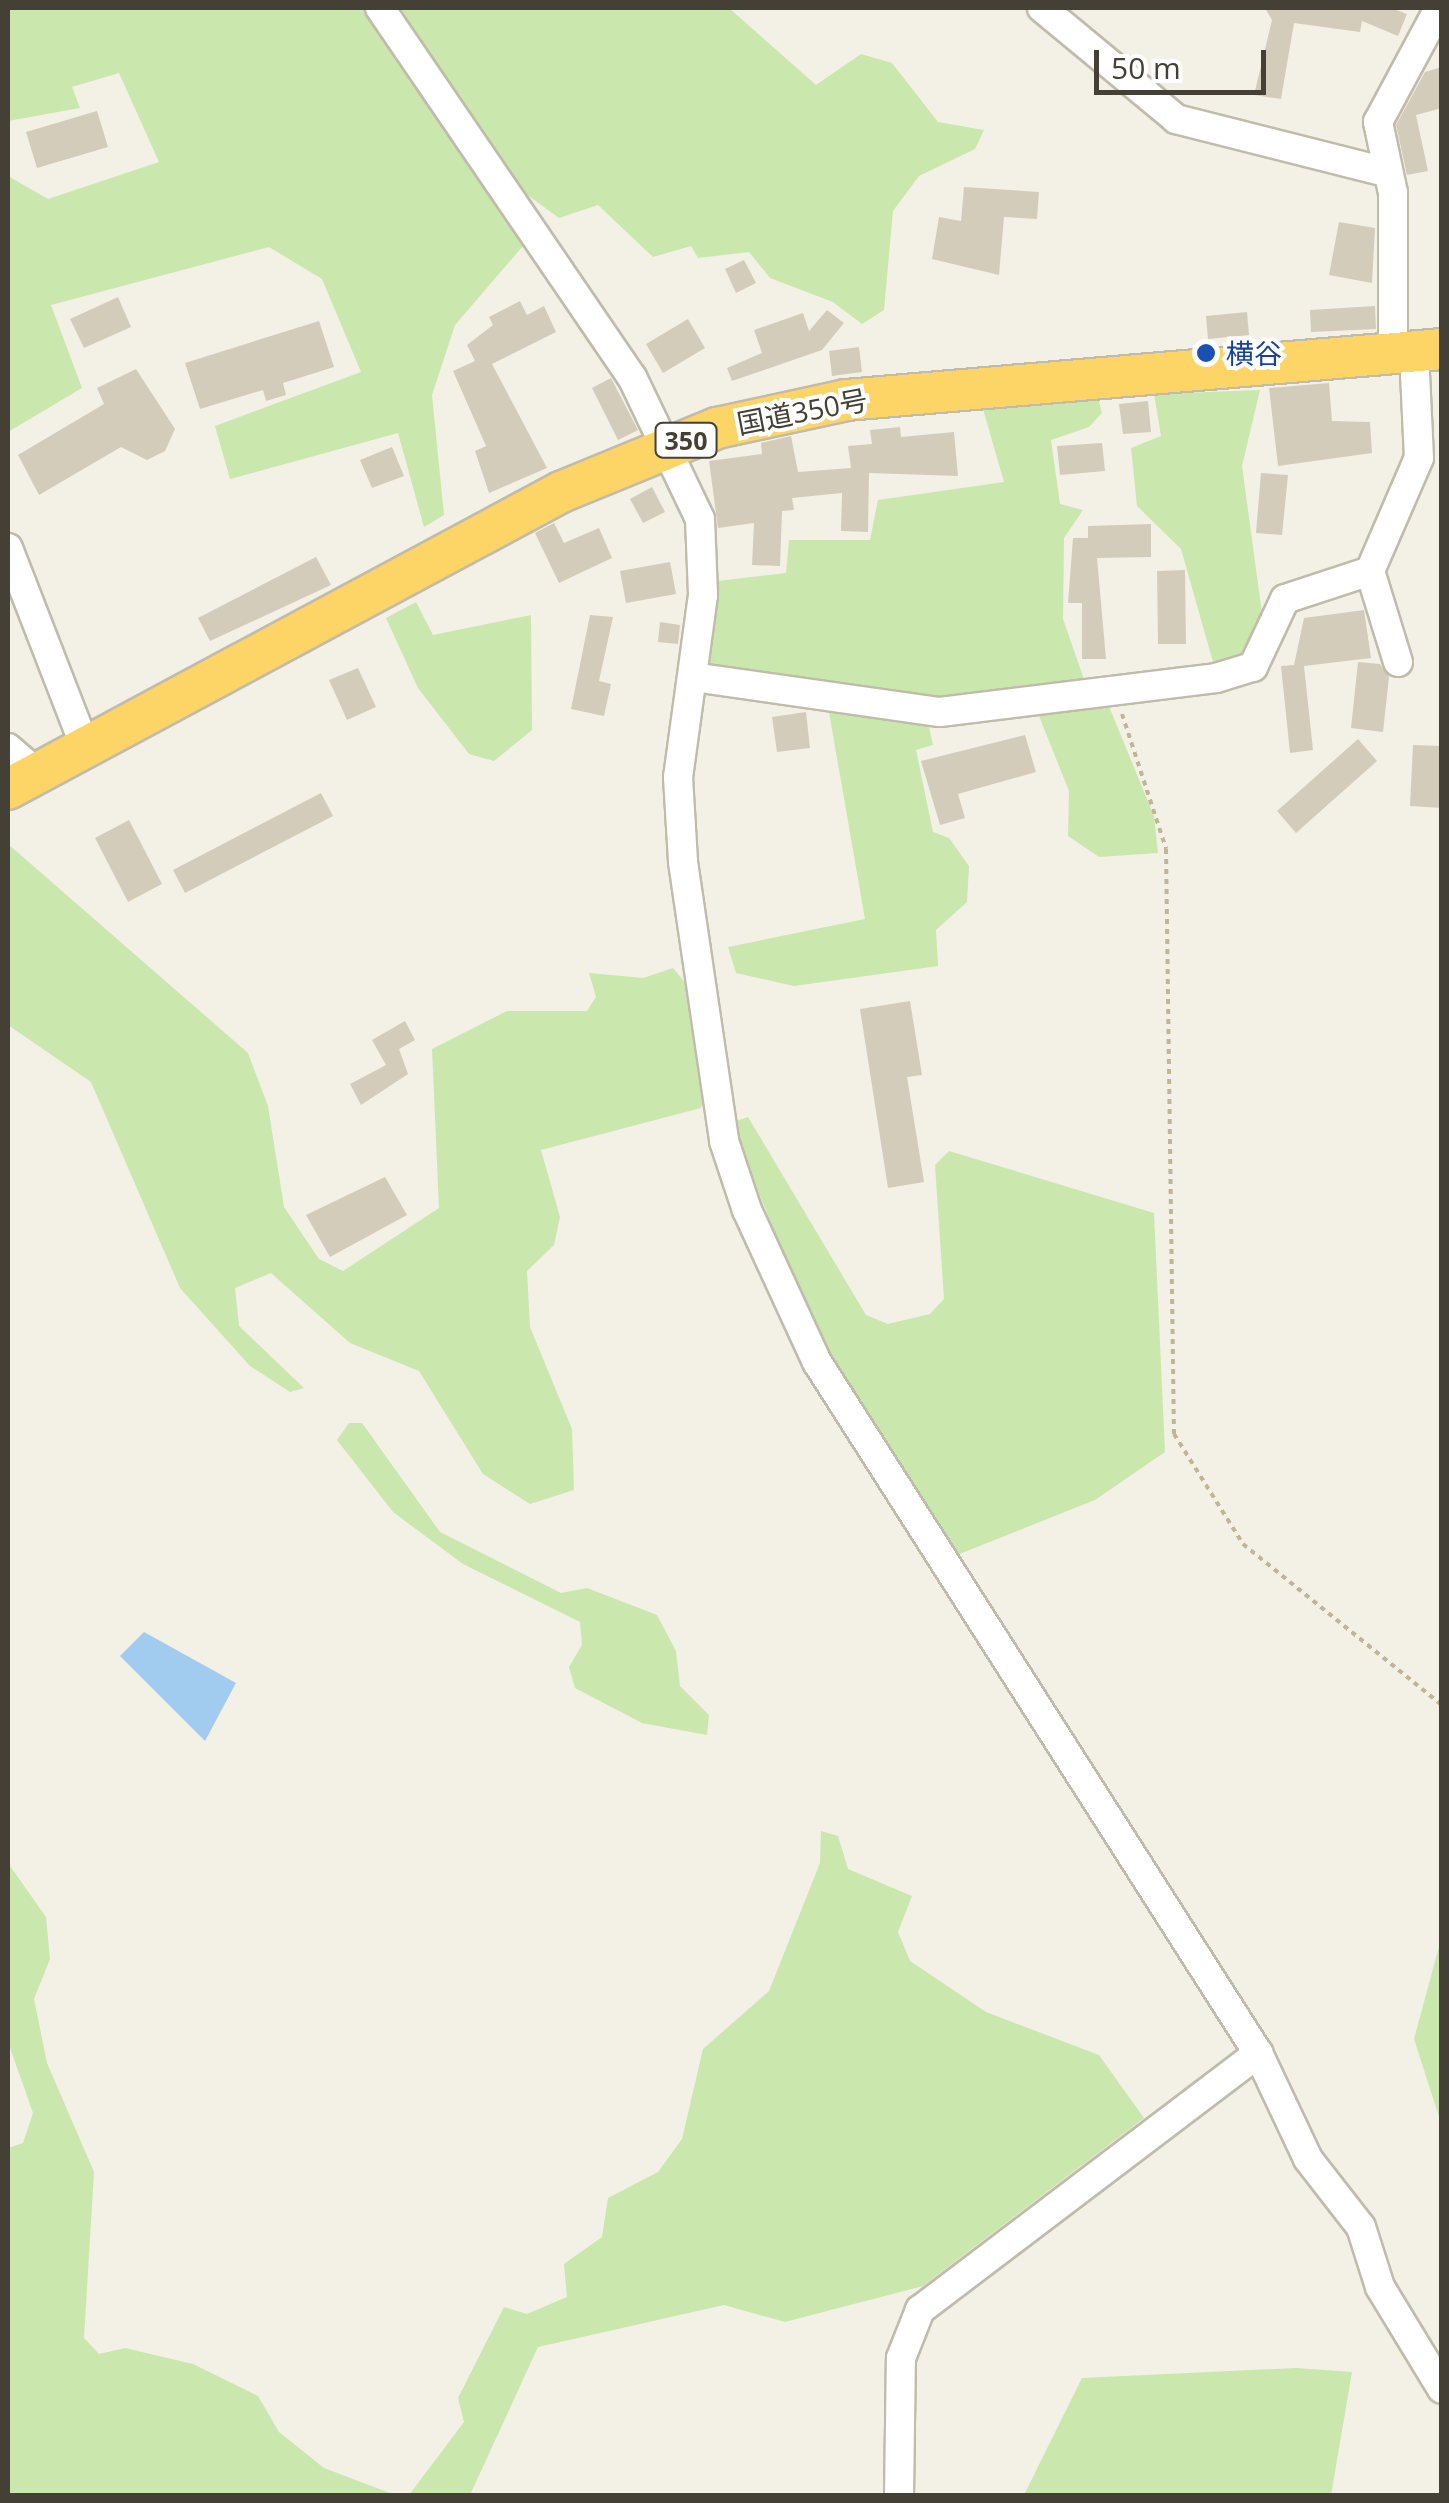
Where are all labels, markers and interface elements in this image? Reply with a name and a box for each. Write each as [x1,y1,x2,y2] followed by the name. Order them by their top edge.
[1099,30,1272,92] scale bar
[1111,47,1181,88] text: 50 m
[1226,336,1282,370] place label: 横谷
[1195,342,1217,364] marker: 横谷
[734,382,870,440] street label: 国道350号
[654,420,718,460] road number: 350

